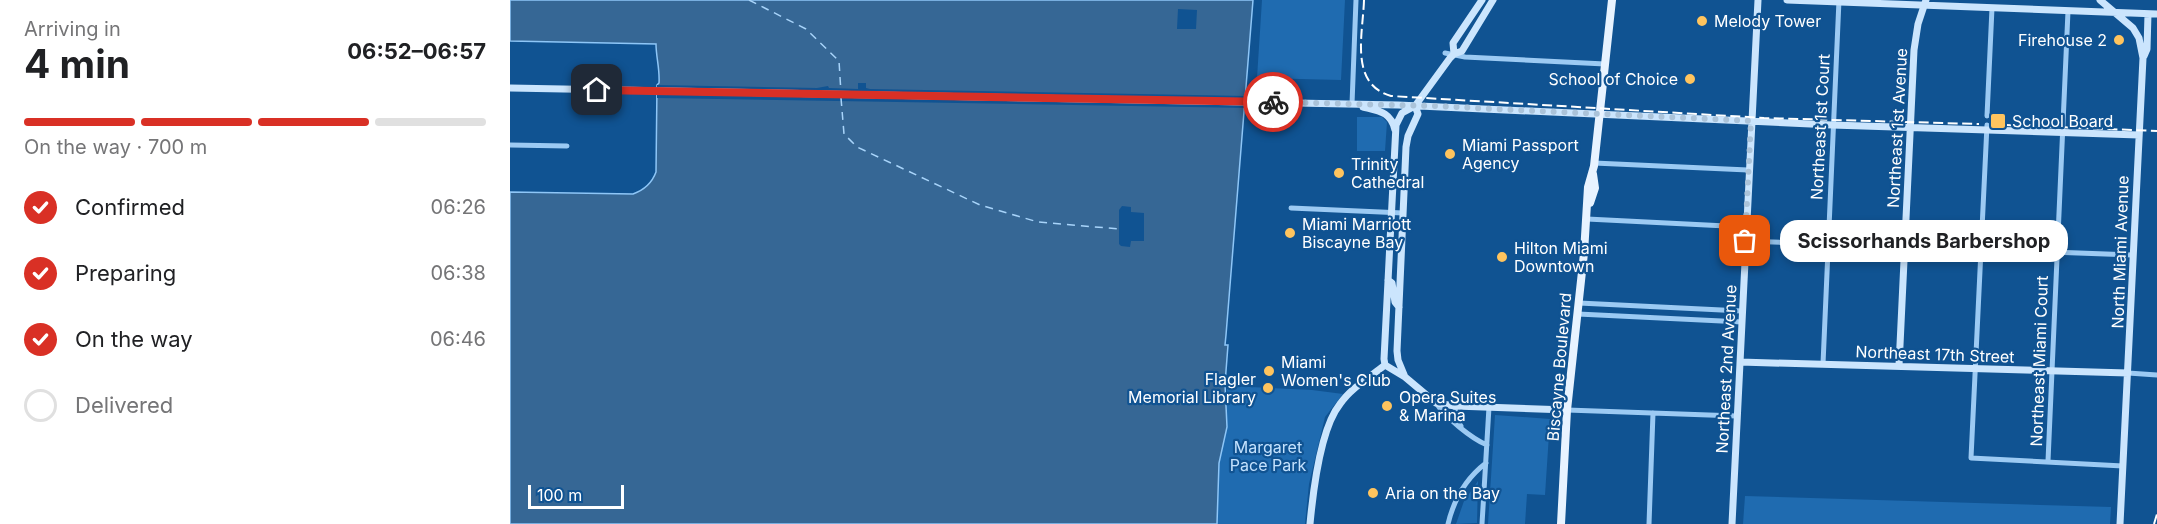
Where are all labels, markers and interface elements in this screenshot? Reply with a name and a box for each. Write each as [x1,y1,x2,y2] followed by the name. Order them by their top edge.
[1714,11,1821,31] place label: Melody Tower
[1695,14,1709,28] marker: Melody Tower
[24,17,121,41] text: Arriving in
[2018,30,2107,50] place label: Firehouse 2
[2112,33,2126,47] marker: Firehouse 2
[347,38,486,64] text: 06:52–06:57
[24,40,130,87] text: 4 min
[1883,48,1911,208] street label: Northeast 1st Avenue
[1806,53,1834,201] street label: Northeast 1st Court
[571,64,622,115] pin
[1548,69,1678,89] place label: School of Choice
[1243,72,1303,132] courier
[1683,72,1697,86] marker: School of Choice
[580,73,613,106] icon: home
[1257,86,1290,119] icon: bike
[2012,111,2113,131] place label: School Board
[1989,112,2007,130] marker: School Board
[24,135,207,159] text: On the way · 700 m
[1462,135,1579,173] place label: Miami Passport Agency
[1443,147,1457,161] marker: Miami Passport Agency
[1351,154,1424,192] place label: Trinity Cathedral
[1332,166,1346,180] marker: Trinity Cathedral
[2107,175,2133,329] street label: North Miami Avenue
[24,191,57,224] icon: check
[75,194,185,220] text: Confirmed
[431,195,486,219] text: 06:26
[1302,214,1411,252] place label: Miami Marriott Biscayne Bay
[1719,215,1770,266] pin
[1781,220,2069,262] callout: Scissorhands Barbershop
[1728,224,1761,257] icon: bag
[1283,226,1297,240] marker: Miami Marriott Biscayne Bay
[1798,229,2050,253] text: Scissorhands Barbershop
[1514,238,1608,276] place label: Hilton Miami Downtown
[1495,250,1509,264] marker: Hilton Miami Downtown
[24,257,57,290] icon: check
[75,260,176,286] text: Preparing
[430,261,486,285] text: 06:38
[2026,275,2052,447] street label: Northeast Miami Court
[1712,284,1740,454] street label: Northeast 2nd Avenue
[1543,292,1575,442] street label: Biscayne Boulevard
[24,323,57,356] icon: check
[75,326,193,352] text: On the way
[430,327,486,351] text: 06:46
[1855,341,2015,367] street label: Northeast 17th Street
[1281,352,1391,390] place label: Miami Women's Club
[1262,364,1276,378] marker: Miami Women's Club
[1128,369,1256,407] place label: Flagler Memorial Library
[1261,381,1275,395] marker: Flagler Memorial Library
[1399,387,1496,425] place label: Opera Suites & Marina
[75,392,173,418] text: Delivered
[1380,399,1394,413] marker: Opera Suites & Marina
[1230,437,1306,475] park label: Margaret Pace Park
[528,482,624,510] scale bar
[1385,483,1500,503] place label: Aria on the Bay
[537,485,582,505] text: 100 m
[1366,486,1380,500] marker: Aria on the Bay

